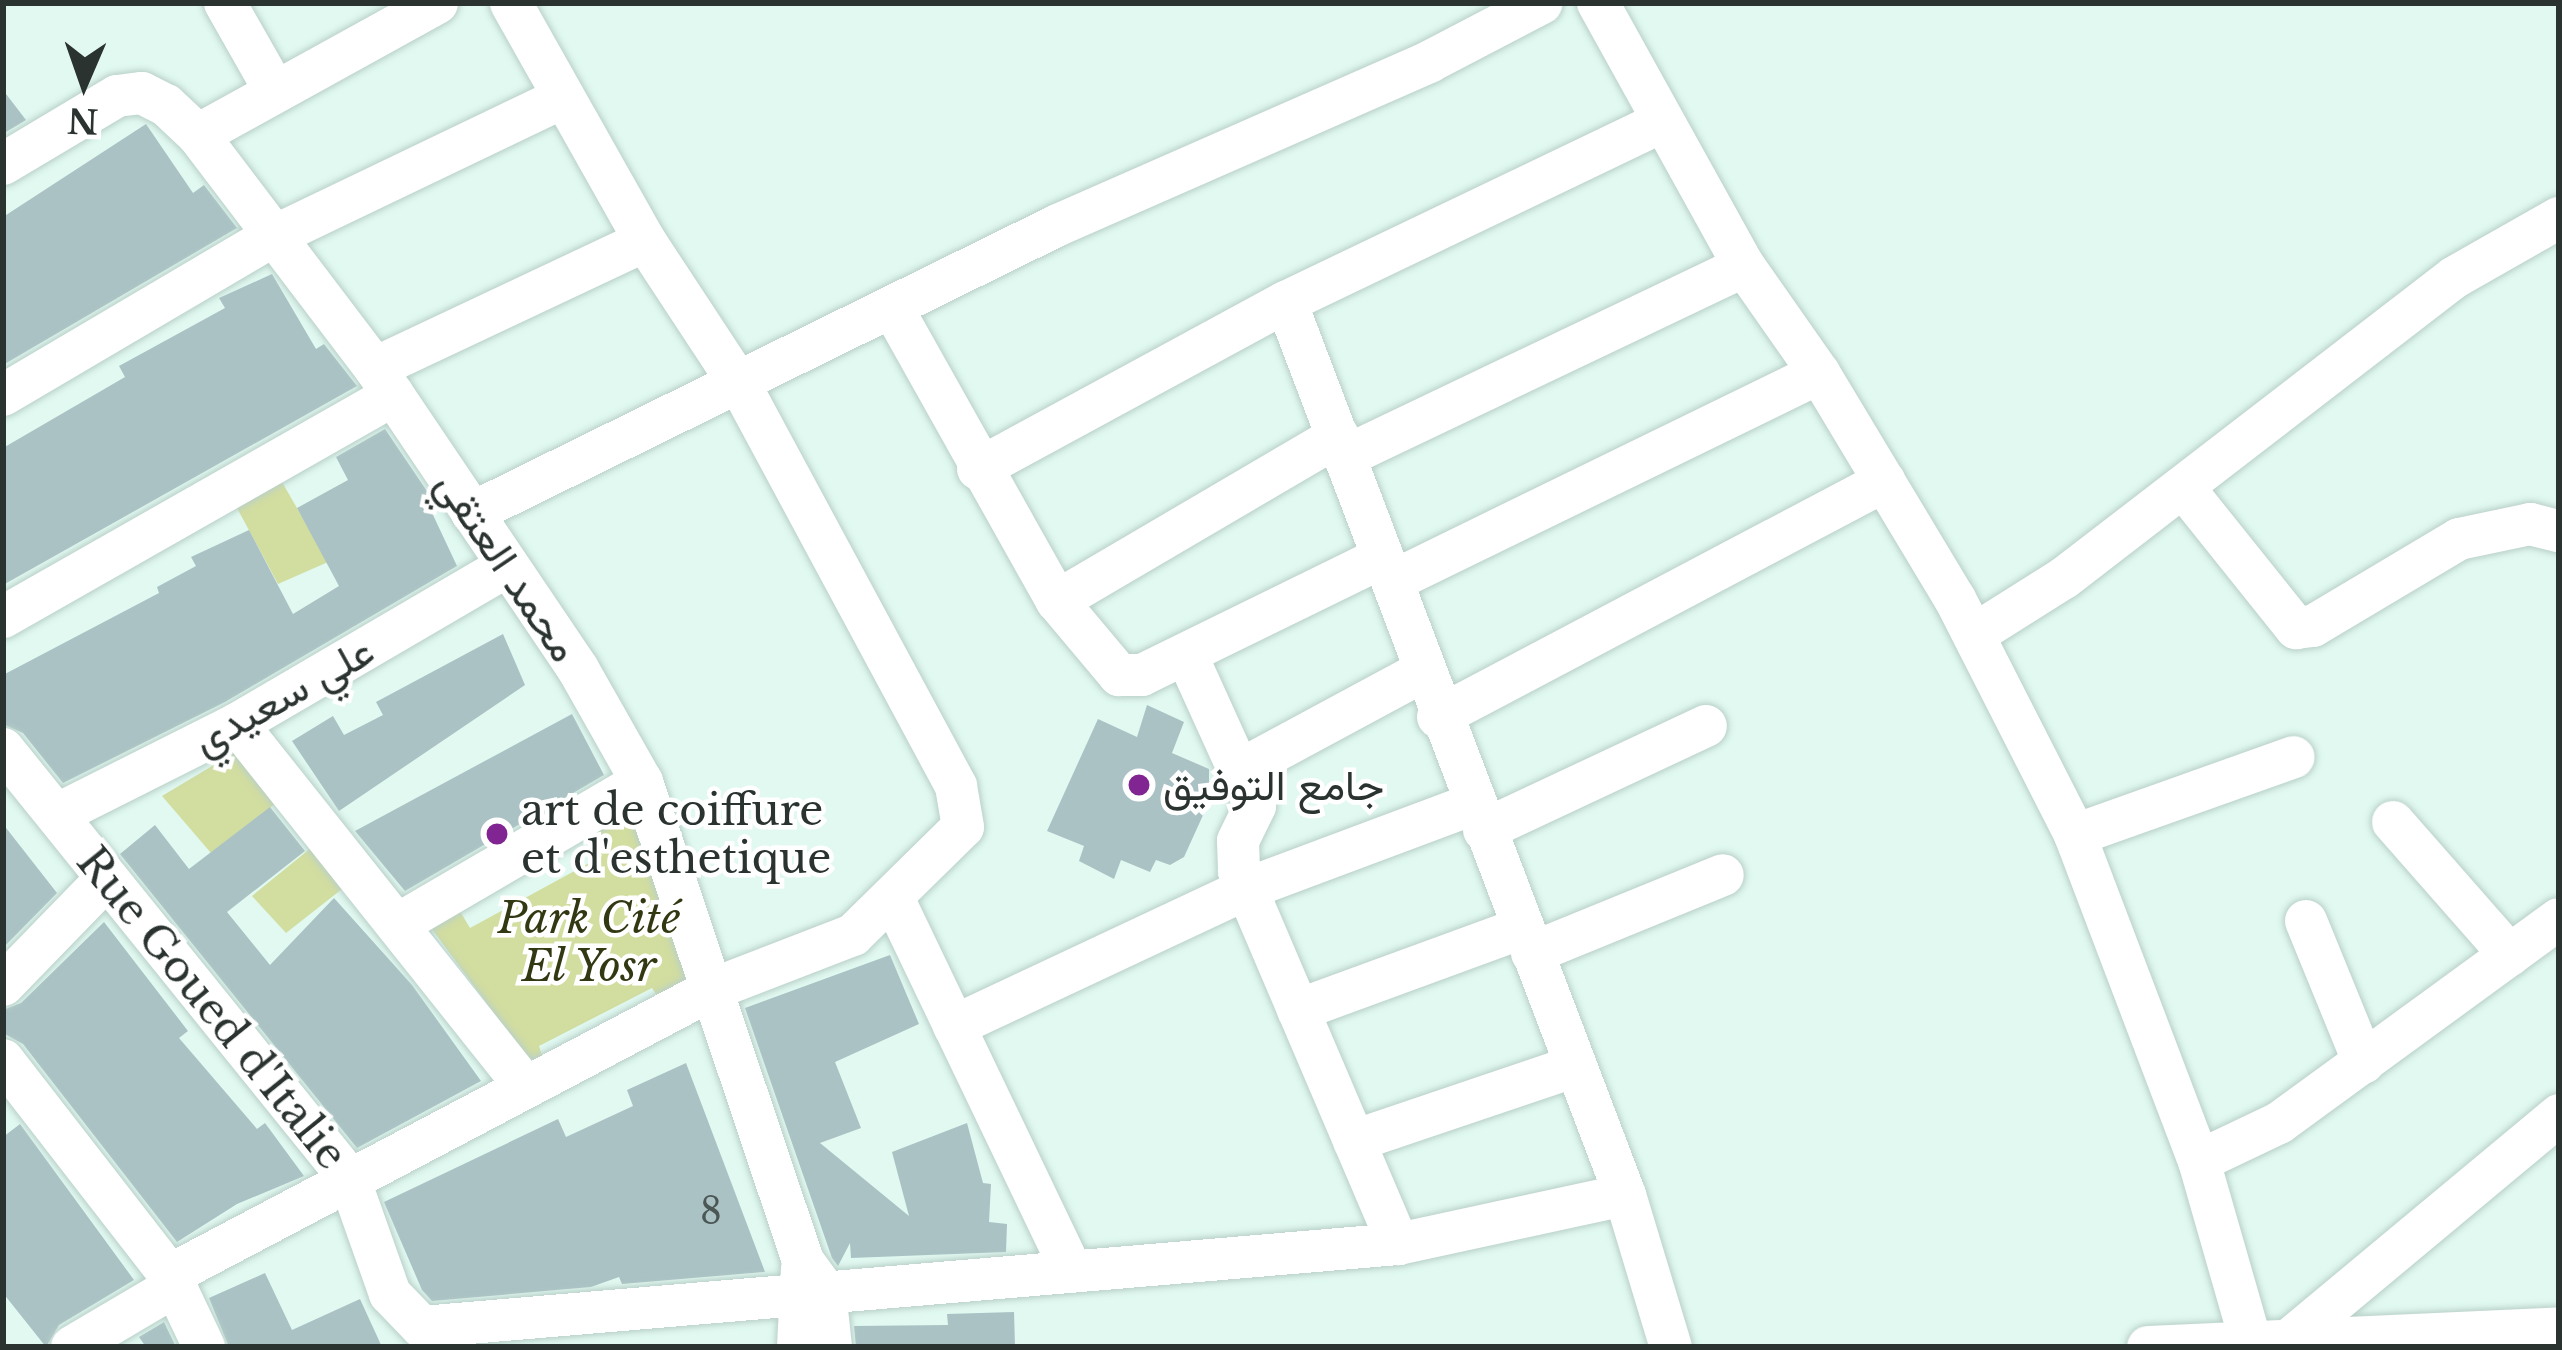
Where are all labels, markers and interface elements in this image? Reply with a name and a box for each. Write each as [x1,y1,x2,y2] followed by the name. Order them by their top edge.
[24,24,144,144] north arrow
[67,99,99,142] text: N
[426,461,590,671] street label: محمد العتقي
[184,625,382,765] street label: علي سعيدي
[1163,760,1384,810] place label: جامع التوفيق
[1126,772,1152,798] marker: جامع التوفيق
[521,785,831,884] place label: art de coiffure et d'esthetique
[484,821,510,847] marker: art de coiffure et d'esthetique
[67,837,357,1179] street label: Rue Goued d'Italie
[498,893,680,992] park label: Park Cité El Yosr
[700,1190,722,1234] house number: 8

